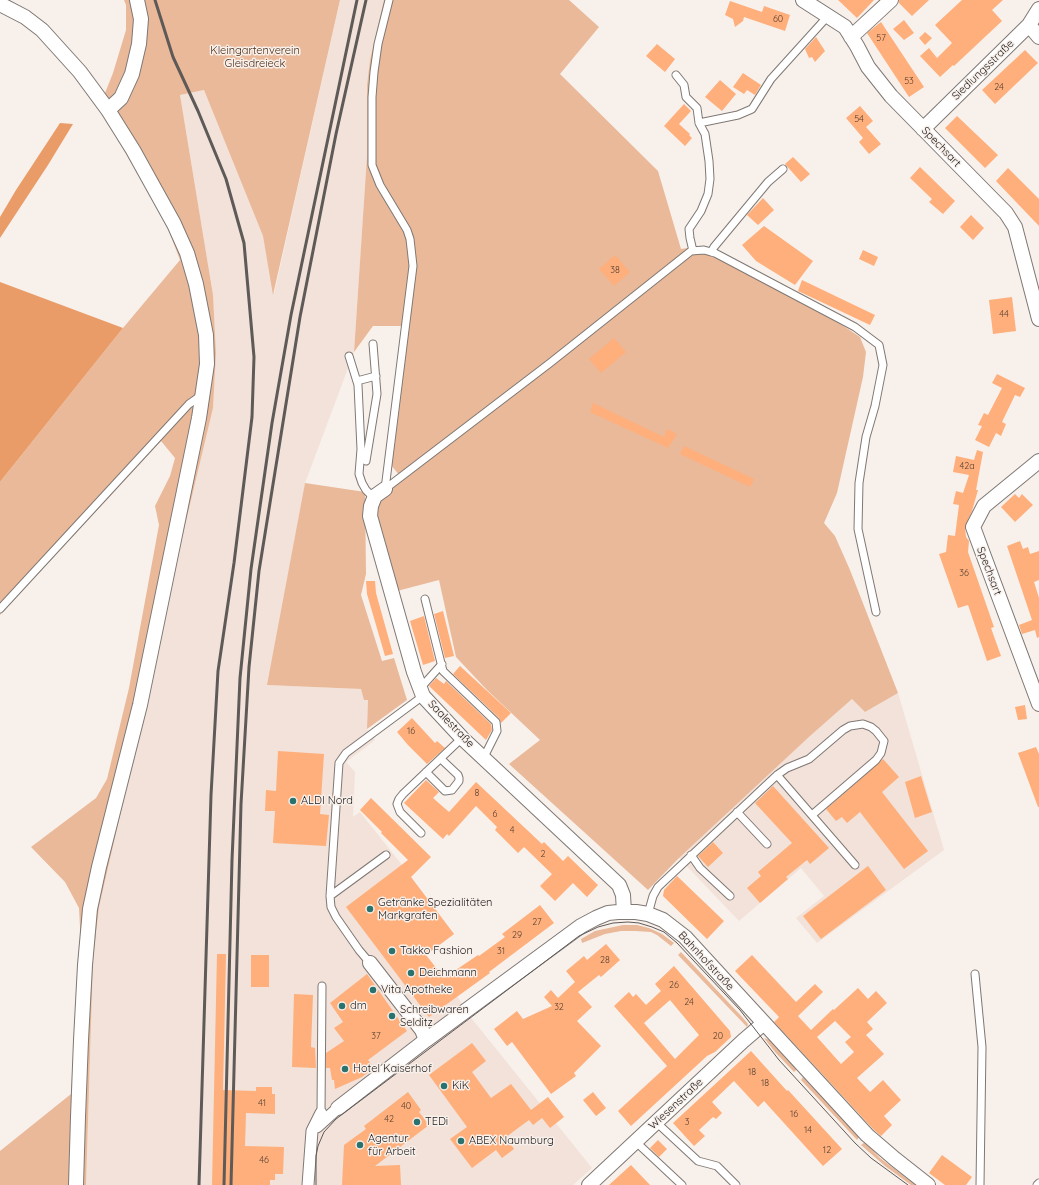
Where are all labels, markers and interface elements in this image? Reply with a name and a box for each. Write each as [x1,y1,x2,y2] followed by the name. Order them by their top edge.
[773,14,783,24] house number: 60
[876,33,886,43] house number: 57
[949,37,1017,103] street label: Siedlungsstraße
[210,44,300,70] park label: Kleingartenverein Gleisdreieck
[904,76,914,86] house number: 53
[994,82,1004,92] house number: 24
[854,114,864,124] house number: 54
[919,124,963,170] street label: Spechsart
[610,265,620,275] house number: 38
[999,309,1009,319] house number: 44
[959,461,975,471] house number: 42a
[974,545,1004,597] street label: Spechsart
[959,568,969,578] house number: 36
[425,698,477,750] street label: Saalestraße
[407,726,415,736] house number: 16
[475,788,479,798] house number: 8
[301,794,353,808] place label: ALDI Nord
[288,796,298,806] marker: ALDI Nord
[493,809,497,819] house number: 6
[510,825,514,835] house number: 4
[541,849,545,859] house number: 2
[378,896,492,922] place label: Getränke Spezialitäten Markgrafen
[365,904,375,914] marker: Getränke Spezialitäten Markgrafen
[532,917,542,927] house number: 27
[675,929,737,993] street label: Bahnhofstraße
[512,930,522,940] house number: 29
[400,944,473,958] place label: Takko Fashion
[387,946,397,956] marker: Takko Fashion
[497,946,505,956] house number: 31
[600,955,610,965] house number: 28
[419,966,477,980] place label: Deichmann
[406,968,416,978] marker: Deichmann
[669,980,679,990] house number: 26
[381,983,453,997] place label: Vita Apotheke
[368,985,378,995] marker: Vita Apotheke
[684,997,694,1007] house number: 24
[350,999,367,1013] place label: dm
[337,1001,347,1011] marker: dm
[554,1002,564,1012] house number: 32
[400,1003,469,1029] place label: Schreibwaren Selditz
[387,1011,397,1021] marker: Schreibwaren Selditz
[371,1031,381,1041] house number: 37
[713,1031,723,1041] house number: 20
[353,1062,432,1076] place label: Hotel Kaiserhof
[340,1064,350,1074] marker: Hotel Kaiserhof
[748,1067,756,1077] house number: 18
[646,1075,706,1133] street label: Wiesenstraße
[761,1078,769,1088] house number: 18
[452,1079,469,1093] place label: KiK
[439,1081,449,1091] marker: KiK
[258,1098,266,1108] house number: 41
[401,1101,411,1111] house number: 40
[790,1109,798,1119] house number: 16
[384,1114,394,1124] house number: 42
[425,1115,448,1129] place label: TEDi
[412,1117,422,1127] marker: TEDi
[685,1117,689,1127] house number: 3
[804,1125,812,1135] house number: 14
[368,1132,416,1158] place label: Agentur für Arbeit
[469,1134,554,1148] place label: ABEX Naumburg
[456,1136,466,1146] marker: ABEX Naumburg
[355,1140,365,1150] marker: Agentur für Arbeit
[823,1145,831,1155] house number: 12
[259,1155,269,1165] house number: 46

